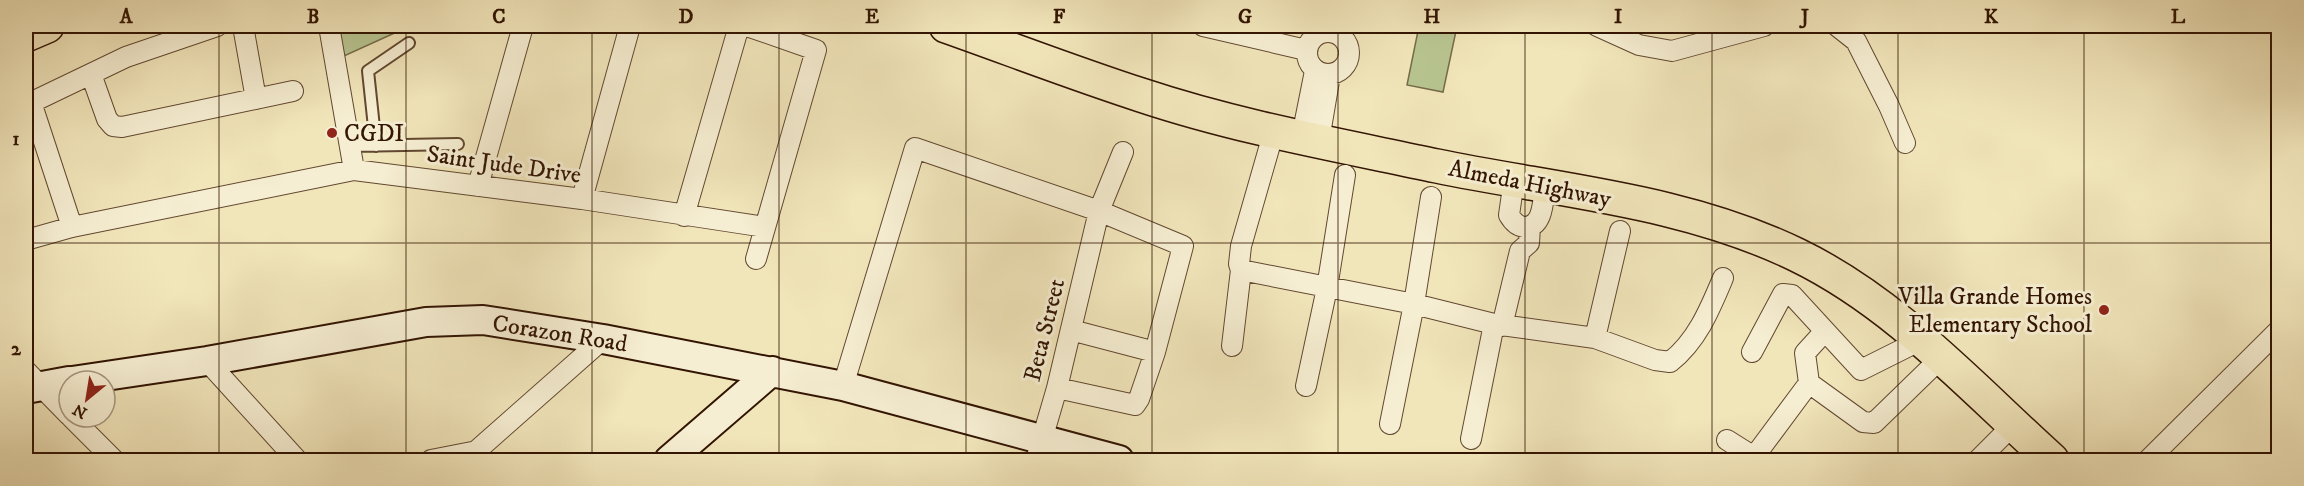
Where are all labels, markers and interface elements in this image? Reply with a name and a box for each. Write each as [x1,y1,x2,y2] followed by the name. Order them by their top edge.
[119,5,134,30] text: A
[307,5,319,30] text: B
[492,5,506,30] text: C
[679,5,694,30] text: D
[865,5,879,30] text: E
[1053,5,1066,30] text: F
[1238,5,1252,30] text: G
[1424,5,1441,30] text: H
[1614,5,1622,30] text: I
[1799,5,1809,30] text: J
[1984,5,1999,30] text: K
[2171,5,2186,30] text: L
[344,119,404,149] place label: CGDI
[325,126,339,140] marker: CGDI
[12,127,20,152] text: 1
[425,139,583,191] street label: Saint Jude Drive
[1446,154,1614,215] street label: Almeda Highway
[1018,275,1072,385] street label: Beta Street
[1897,282,2093,340] place label: Villa Grande Homes Elementary School
[2097,303,2111,317] marker: Villa Grande Homes Elementary School
[490,309,629,359] street label: Corazon Road
[11,337,22,362] text: 2
[57,369,117,429] north arrow
[69,399,91,423] text: N

